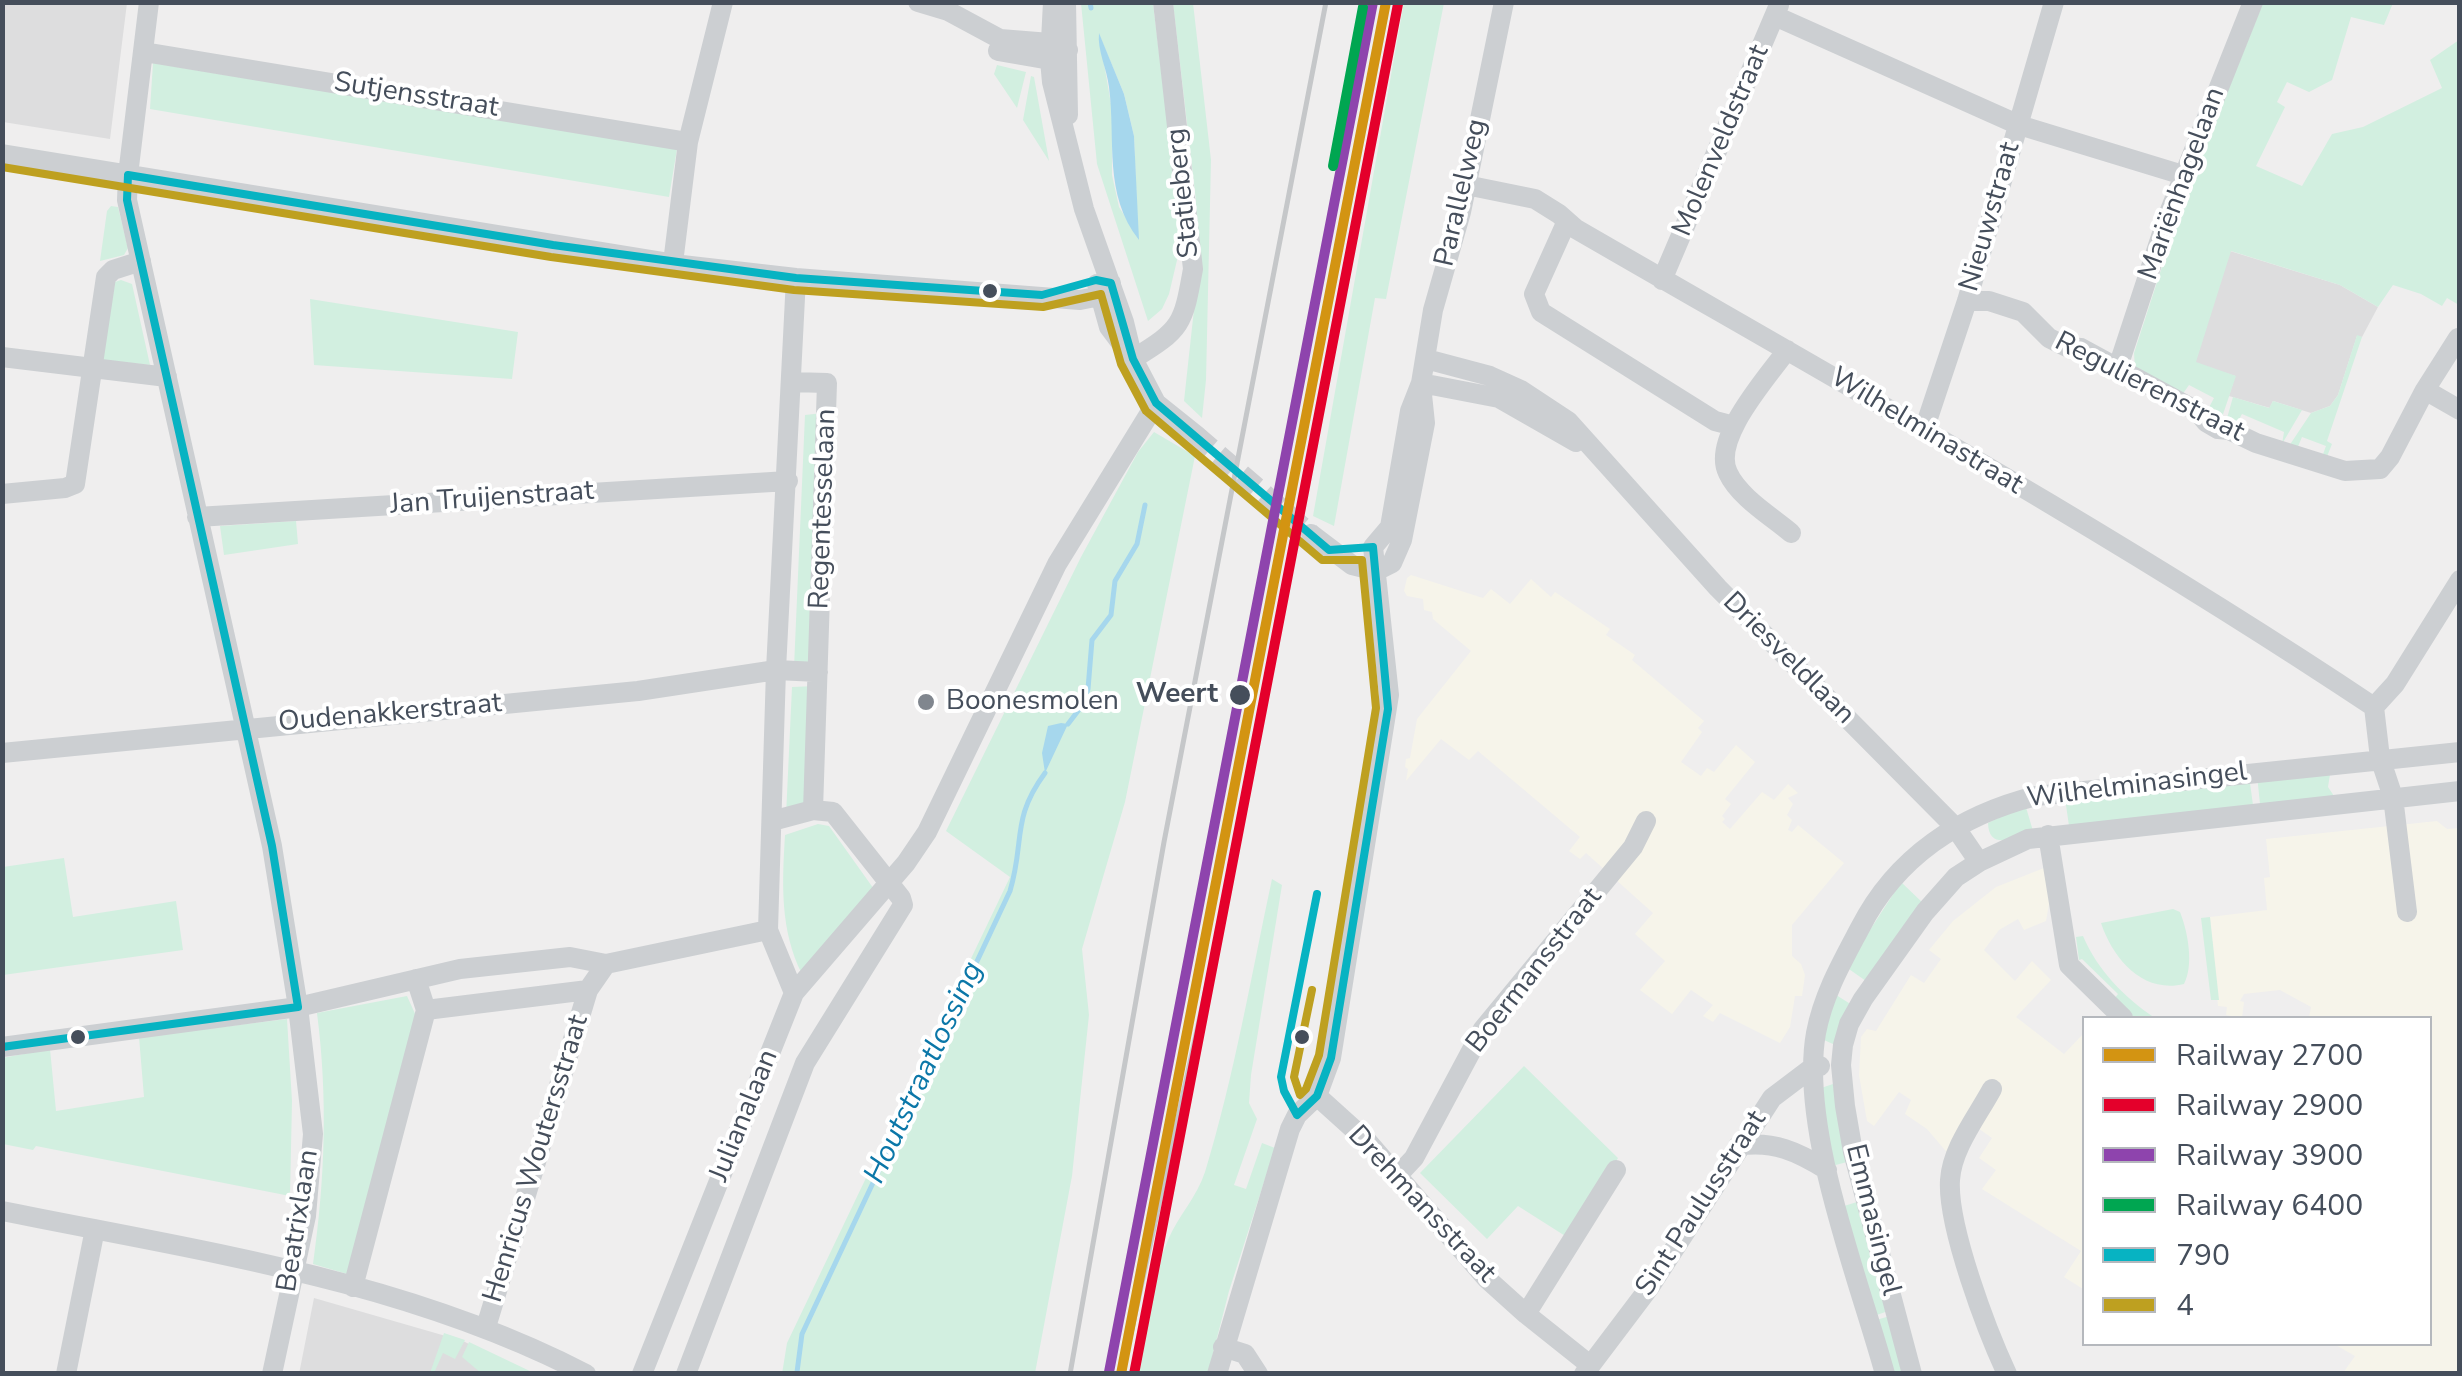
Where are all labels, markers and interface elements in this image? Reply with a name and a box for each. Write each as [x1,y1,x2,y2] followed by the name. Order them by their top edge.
[1667,40,1777,242] street label: Molenveldstraat
[331,66,501,126] street label: Sutjensstraat
[2133,83,2233,285] street label: Mariënhagelaan
[1429,116,1495,270] street label: Parallelweg
[1160,126,1208,260] street label: Statieberg
[1954,139,2028,295] street label: Nieuwstraat
[980,281,1000,301] unlabelled marker
[2049,326,2249,450] street label: Regulierenstraat
[1824,361,2028,503] street label: Wilhelminastraat
[804,408,844,610] street label: Regentesselaan
[389,475,595,523] street label: Jan Truijenstraat
[1715,586,1861,732] street label: Driesveldlaan
[1136,678,1218,712] place label: Weert
[1227,682,1253,708] marker: Weert
[946,685,1119,719] place label: Boonesmolen
[277,687,503,741] street label: Oudenakkerstraat
[915,691,937,713] marker: Boonesmolen
[2025,756,2249,816] street label: Wilhelminasingel
[1460,882,1610,1060] street label: Boermansstraat
[858,956,992,1190] water label: Houtstraatlossing
[477,1011,597,1307] street label: Henricus Woutersstraat
[2082,1016,2432,1346] legend
[68,1027,88,1047] unlabelled marker
[1292,1027,1312,1047] unlabelled marker
[2176,1035,2363,1076] text: Railway 2700
[703,1045,787,1187] street label: Julianalaan
[2176,1085,2363,1126] text: Railway 2900
[1630,1105,1774,1303] street label: Sint Paulusstraat
[1340,1120,1502,1290] street label: Drehmansstraat
[2176,1135,2363,1176] text: Railway 3900
[1837,1141,1907,1299] street label: Emmasingel
[271,1147,327,1295] street label: Beatrixlaan
[2176,1185,2363,1226] text: Railway 6400
[2176,1235,2230,1276] text: 790
[2176,1285,2194,1326] text: 4

